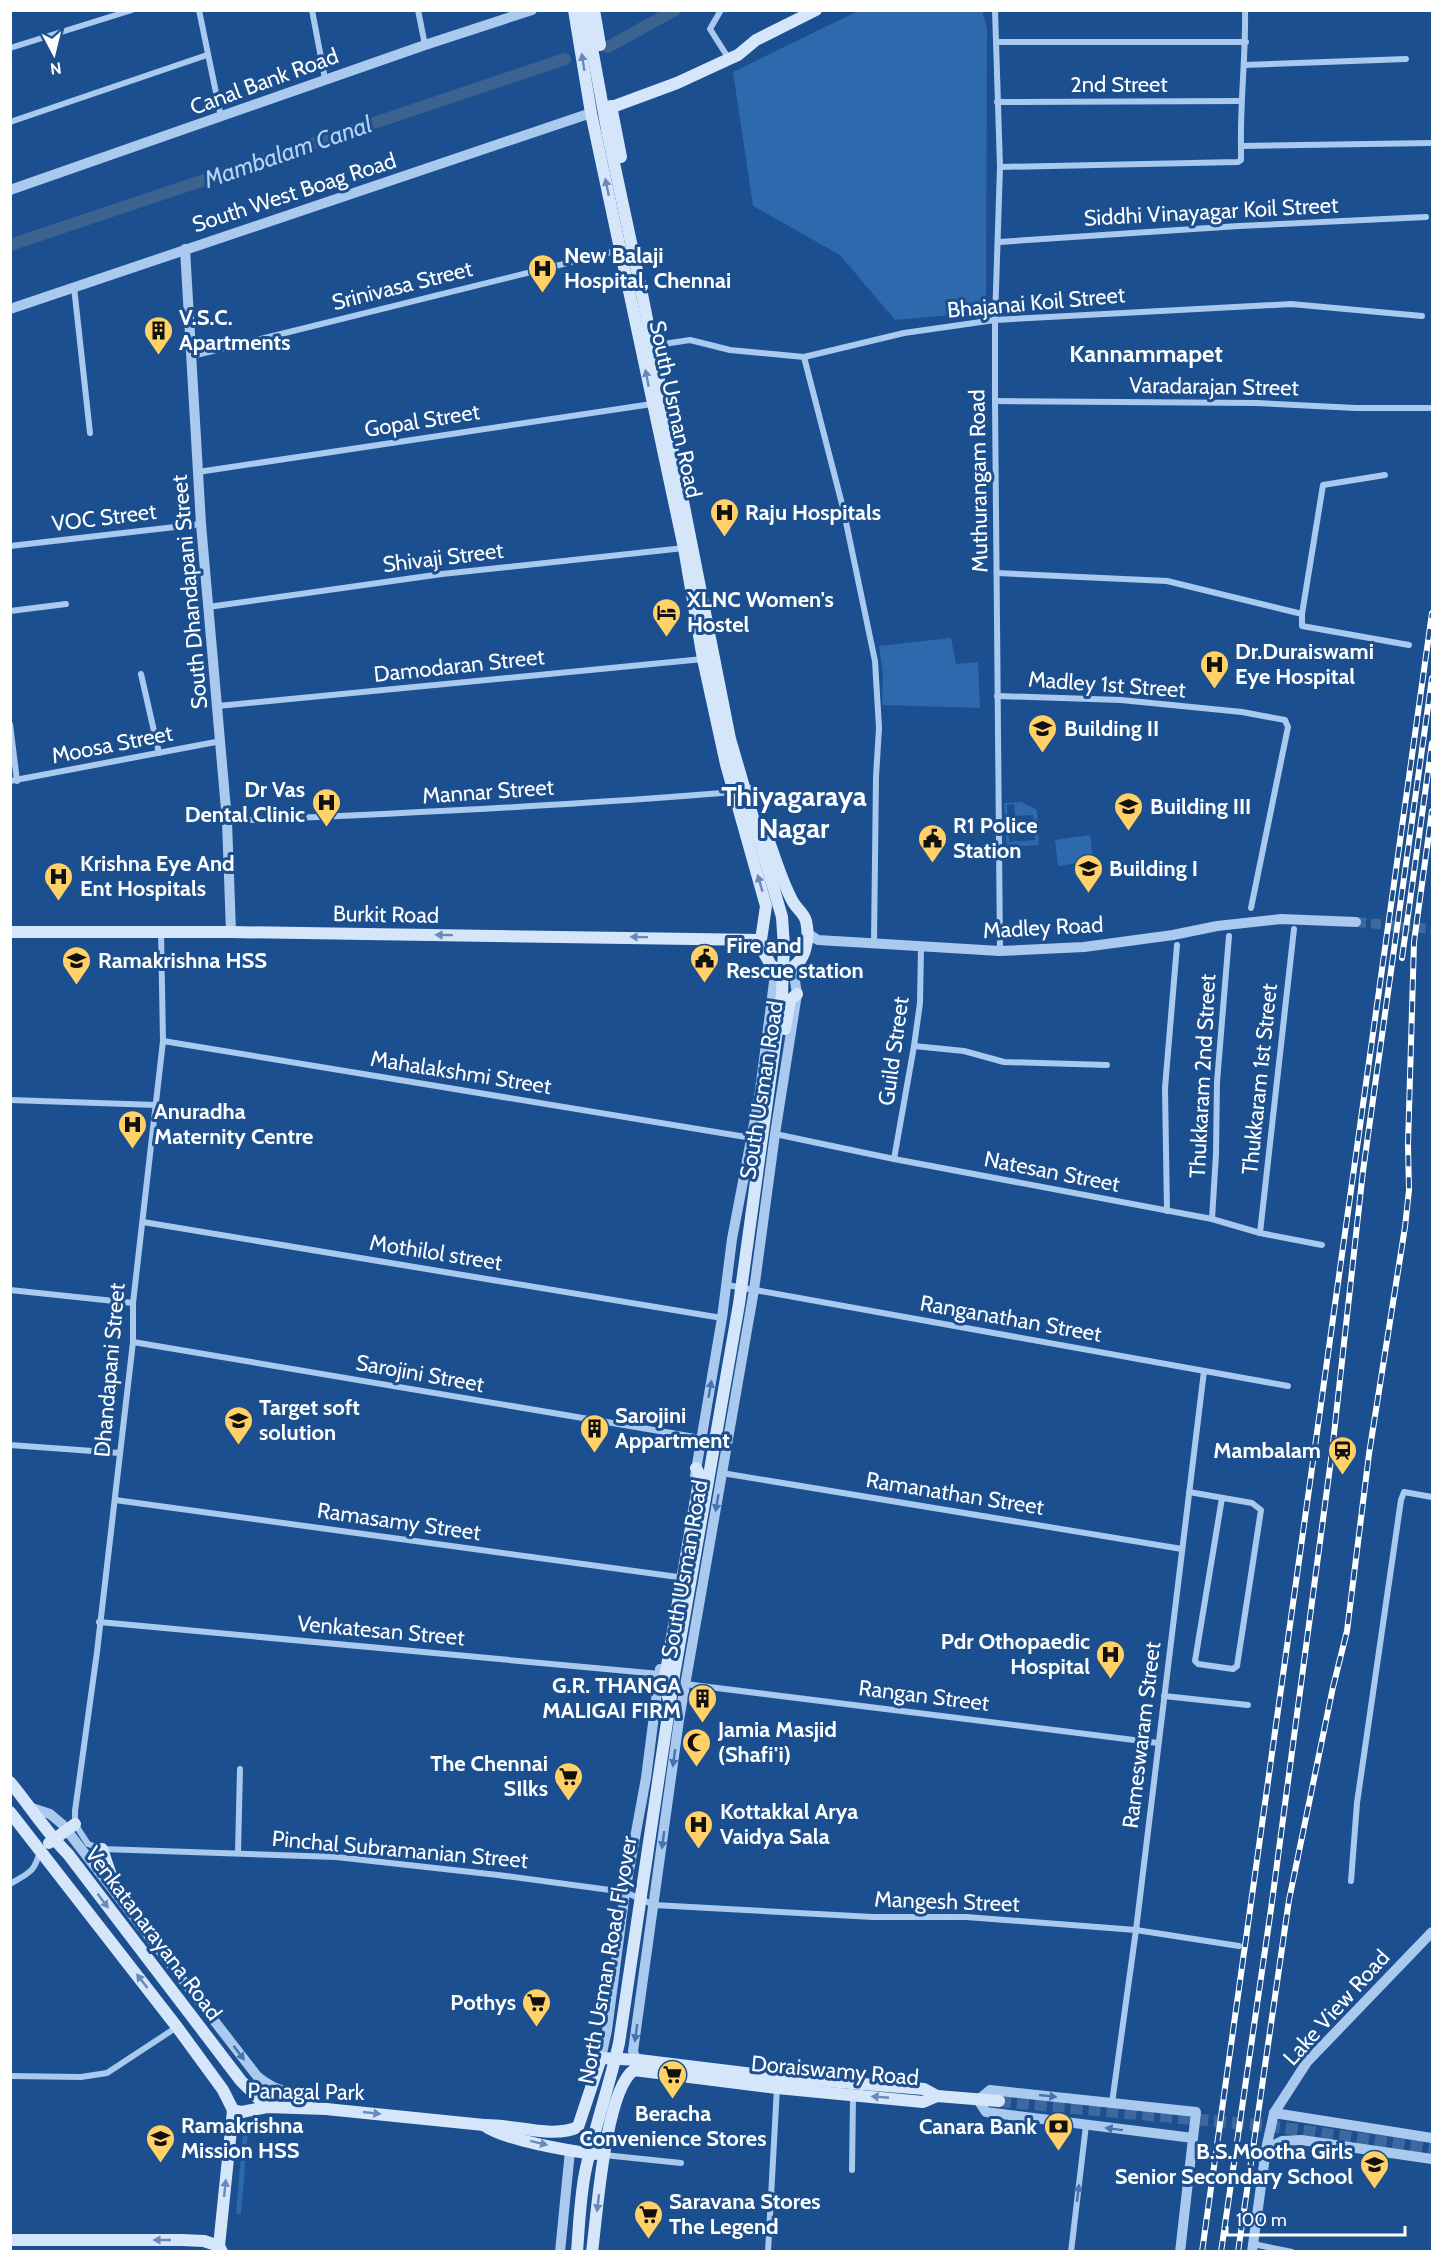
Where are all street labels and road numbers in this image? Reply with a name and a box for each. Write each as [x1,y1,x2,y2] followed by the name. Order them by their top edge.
[186,42,342,121] street label: Canal Bank Road
[1070,71,1168,98] street label: 2nd Street
[189,147,400,238] street label: South West Boag Road
[1083,191,1340,232] street label: Siddhi Vinayagar Koil Street
[329,255,476,316] street label: Srinivasa Street
[946,281,1127,324] street label: Bhajanai Koil Street
[644,318,707,500] street label: South Usman Road
[1129,372,1300,401] street label: Varadarajan Street
[963,389,994,573] street label: Muthurangam Road
[363,398,482,443] street label: Gopal Street
[166,473,213,710] street label: South Dhandapani Street
[50,498,158,537] street label: VOC Street
[381,537,506,578] street label: Shivaji Street
[372,643,546,688] street label: Damodaran Street
[1027,666,1187,704] street label: Madley 1st Street
[49,719,176,769] street label: Moosa Street
[421,773,555,810] street label: Mannar Street
[333,900,439,929] street label: Burkit Road
[982,911,1104,944] street label: Madley Road
[1184,973,1221,1179] street label: Thukkaram 2nd Street
[1236,982,1283,1176] street label: Thukkaram 1st Street
[872,994,915,1107] street label: Guild Street
[734,999,789,1181] street label: South Usman Road
[368,1045,554,1100] street label: Mahalakshmi Street
[982,1145,1123,1198] street label: Natesan Street
[368,1229,505,1276] street label: Mothilol street
[88,1281,131,1458] street label: Dhandapani Street
[918,1289,1104,1348] street label: Ranganathan Street
[354,1349,487,1398] street label: Sarojini Street
[864,1466,1046,1521] street label: Ramanathan Street
[656,1478,713,1660] street label: South Usman Road
[315,1497,483,1546] street label: Ramasamy Street
[296,1610,466,1651] street label: Venkatesan Street
[1117,1640,1166,1830] street label: Rameswaram Street
[857,1674,991,1717] street label: Rangan Street
[271,1825,530,1874] street label: Pinchal Subramanian Street
[572,1834,643,2086] street label: North Usman Road Flyover
[79,1841,228,2026] street label: Venkatanarayana Road
[874,1885,1021,1918] street label: Mangesh Street
[1277,1944,1395,2071] street label: Lake View Road
[750,2050,920,2091] street label: Doraiswamy Road
[247,2077,365,2106] street label: Panagal Park

